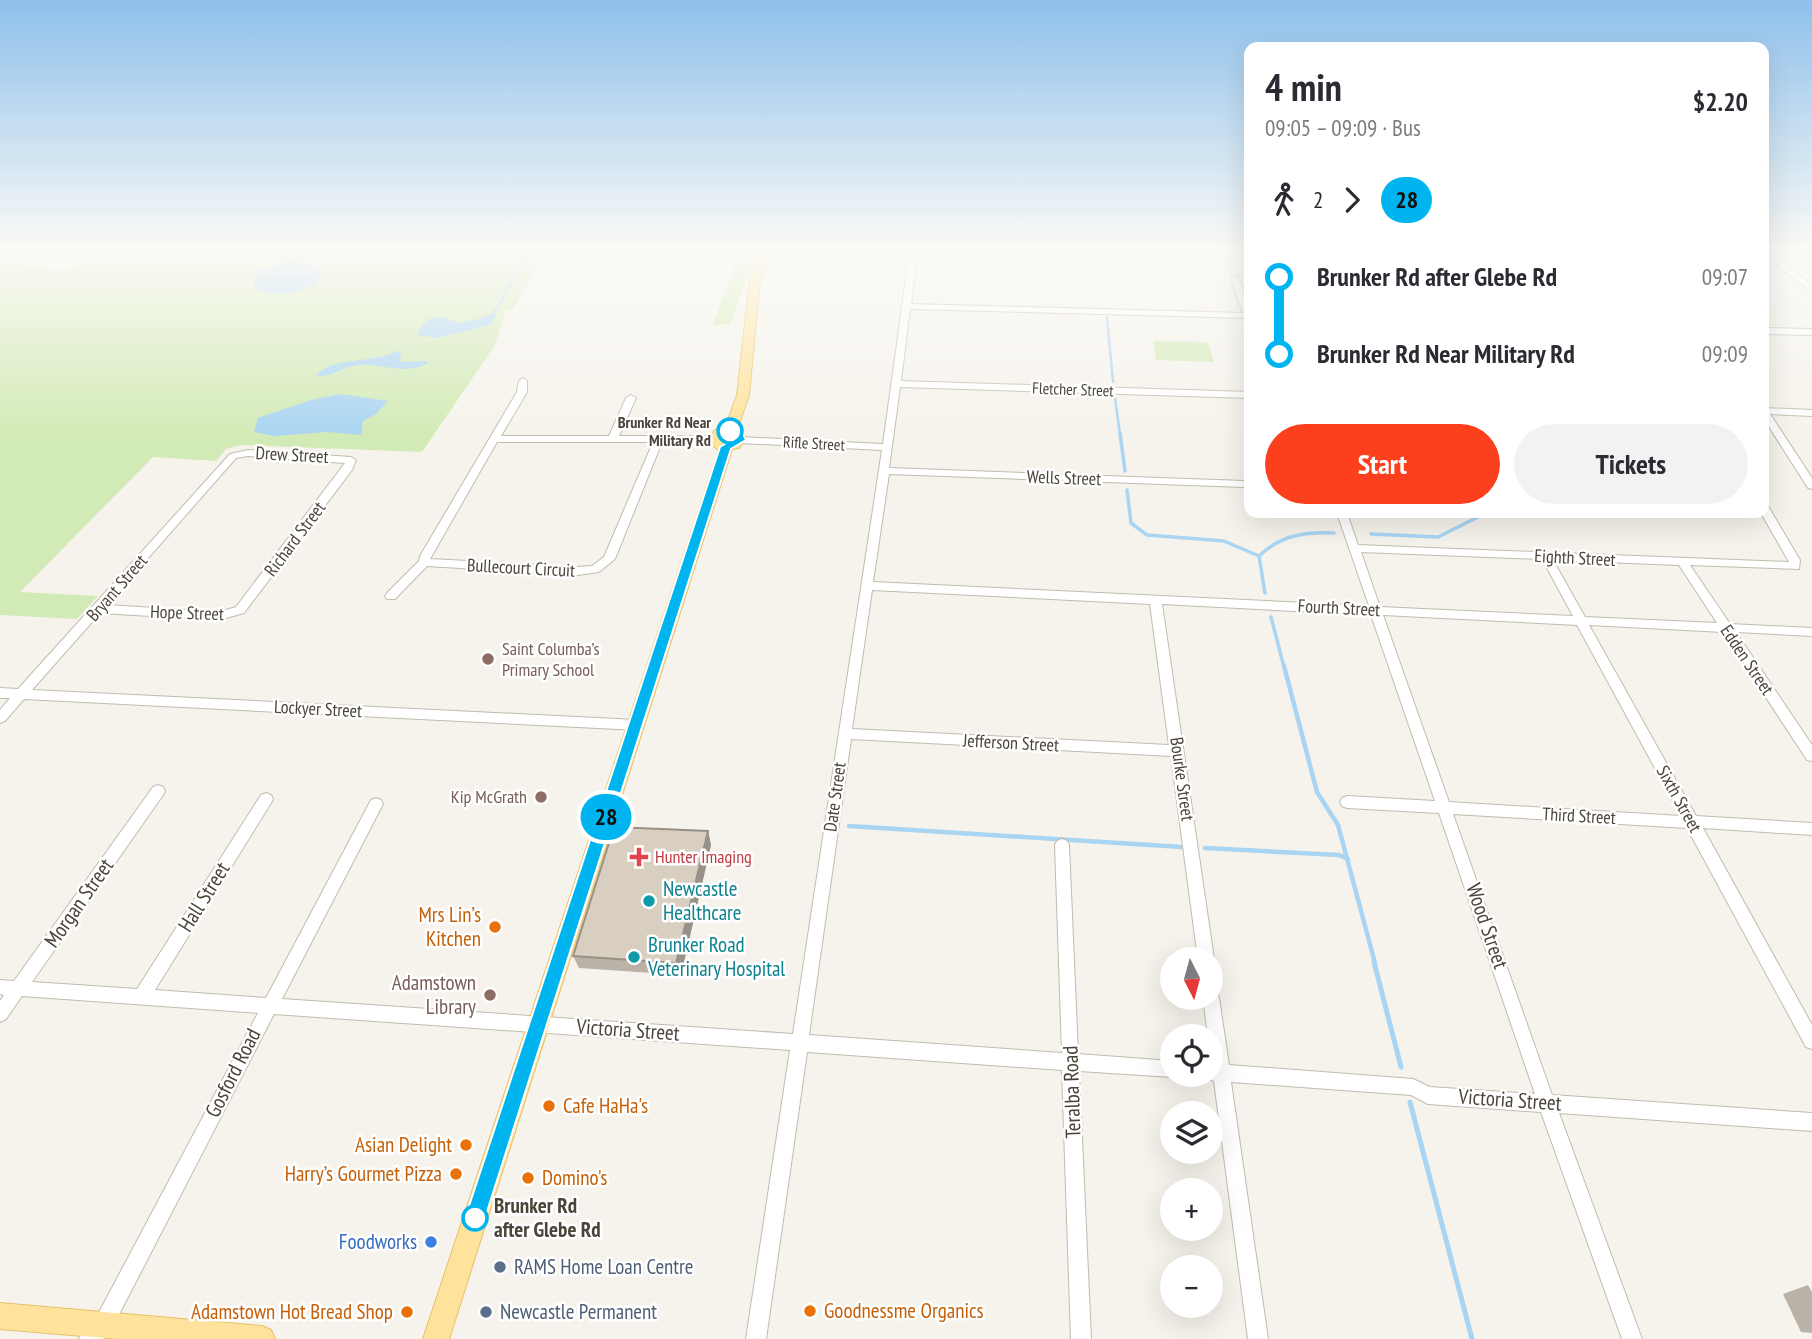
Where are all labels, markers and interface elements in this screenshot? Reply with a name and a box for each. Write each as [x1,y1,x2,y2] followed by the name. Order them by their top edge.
[1265,62,1342,111] text: 4 min
[1693,85,1748,118] text: $2.20
[1265,113,1421,142] text: 09:05 – 09:09 · Bus
[1265,181,1303,219] icon: walk
[1333,181,1371,219] icon: forward
[1395,184,1418,215] text: 28
[1313,185,1323,214] text: 2
[1317,260,1557,293] text: Brunker Rd after Glebe Rd
[1702,262,1748,291] text: 09:07
[1317,337,1575,370] text: Brunker Rd Near Military Rd
[1702,339,1748,368] text: 09:09
[1032,378,1115,400] street label: Fletcher Street
[618,412,711,450] place label: Brunker Rd Near Military Rd
[717,418,743,444] marker: Brunker Rd Near Military Rd
[1265,424,1500,504] button: Start
[1514,424,1748,504] button: Tickets
[783,431,846,455] street label: Rifle Street
[255,441,329,468] street label: Drew Street
[1026,465,1102,490] street label: Wells Street
[259,497,330,581] street label: Richard Street
[1534,544,1616,571] street label: Eighth Street
[81,549,152,626] street label: Bryant Street
[467,553,576,582] street label: Bullecourt Circuit
[1297,594,1381,621] street label: Fourth Street
[150,600,224,625] street label: Hope Street
[1716,620,1779,699] street label: Edden Street
[502,637,600,681] place label: Saint Columba’s Primary School
[480,651,496,667] marker: Saint Columba’s Primary School
[273,695,363,722] street label: Lockyer Street
[961,728,1060,757] street label: Jefferson Street
[1165,736,1200,822] street label: Bourke Street
[818,761,851,833] street label: Date Street
[1652,761,1707,836] street label: Sixth Street
[451,785,527,808] place label: Kip McGrath
[533,789,549,805] marker: Kip McGrath
[574,794,638,840] line badge: 28
[595,801,617,832] text: 28
[1542,802,1616,829] street label: Third Street
[655,845,752,868] place label: Hunter Imaging
[629,847,649,867] marker: Hunter Imaging
[38,853,119,953] street label: Morgan Street
[172,857,236,937] street label: Hall Street
[663,875,742,926] place label: Newcastle Healthcare
[1460,880,1515,972] street label: Wood Street
[641,893,657,909] marker: Newcastle Healthcare
[418,901,481,952] place label: Mrs Lin’s Kitchen
[487,919,503,935] marker: Mrs Lin’s Kitchen
[647,931,785,982] place label: Brunker Road Veterinary Hospital
[1160,947,1223,1010] north arrow
[1160,947,1223,1318] map controls
[626,949,642,965] marker: Brunker Road Veterinary Hospital
[392,969,476,1020] place label: Adamstown Library
[482,987,498,1003] marker: Adamstown Library
[575,1012,681,1047] street label: Victoria Street
[199,1024,266,1122] street label: Gosford Road
[1160,1024,1223,1087] button: locate
[1056,1045,1087,1139] street label: Teralba Road
[1457,1082,1563,1117] street label: Victoria Street
[563,1092,648,1119] place label: Cafe HaHa's
[541,1098,557,1114] marker: Cafe HaHa's
[1160,1101,1223,1164] button: layers
[355,1131,452,1158] place label: Asian Delight
[458,1137,474,1153] marker: Asian Delight
[285,1160,442,1187] place label: Harry’s Gourmet Pizza
[542,1164,607,1191] place label: Domino's
[448,1166,464,1182] marker: Harry’s Gourmet Pizza
[520,1170,536,1186] marker: Domino's
[1160,1178,1223,1241] button: +
[494,1192,601,1243] place label: Brunker Rd after Glebe Rd
[462,1205,488,1231] marker: Brunker Rd after Glebe Rd
[339,1228,417,1255] place label: Foodworks
[423,1234,439,1250] marker: Foodworks
[514,1253,694,1280] place label: RAMS Home Loan Centre
[1160,1255,1223,1318] button: −
[492,1259,508,1275] marker: RAMS Home Loan Centre
[824,1297,984,1324] place label: Goodnessme Organics
[191,1298,393,1325] place label: Adamstown Hot Bread Shop
[500,1298,657,1325] place label: Newcastle Permanent
[802,1303,818,1319] marker: Goodnessme Organics
[399,1304,415,1320] marker: Adamstown Hot Bread Shop
[478,1304,494,1320] marker: Newcastle Permanent

